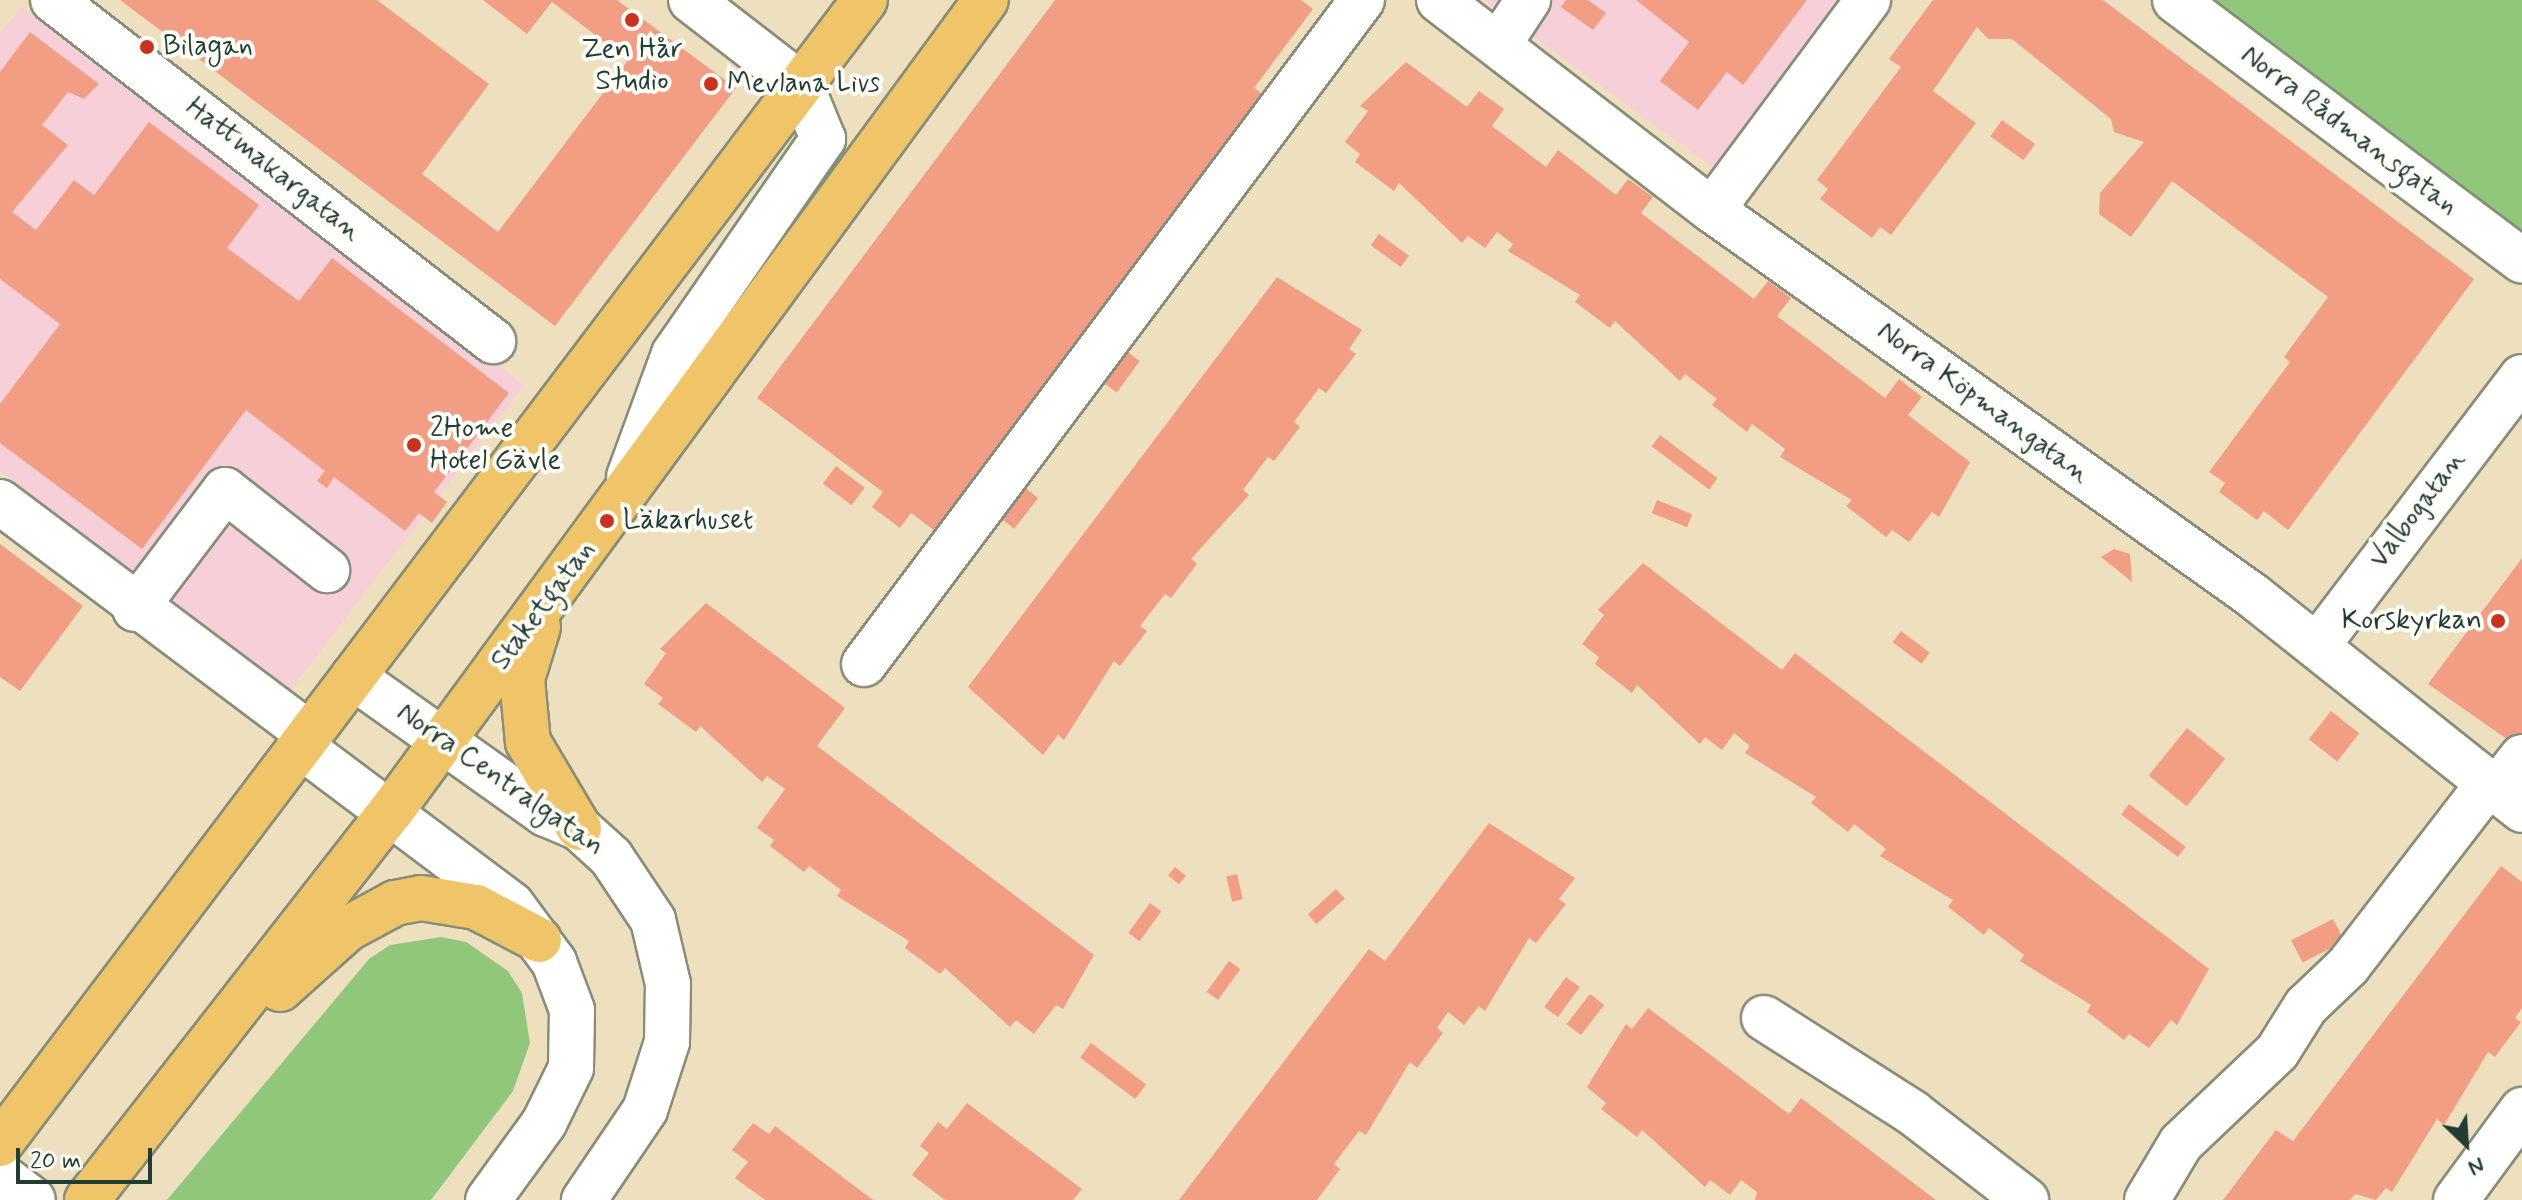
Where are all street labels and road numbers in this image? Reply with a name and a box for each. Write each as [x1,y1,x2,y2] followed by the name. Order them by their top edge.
[2234,38,2464,224] street label: Norra Rådmansgatan
[178,91,368,249] street label: Hattmakargatan
[1870,315,2096,491] street label: Norra Köpmangatan
[2363,445,2473,575] street label: Valbogatan
[485,535,603,677] street label: Staketgatan
[390,696,610,864] street label: Norra Centralgatan

